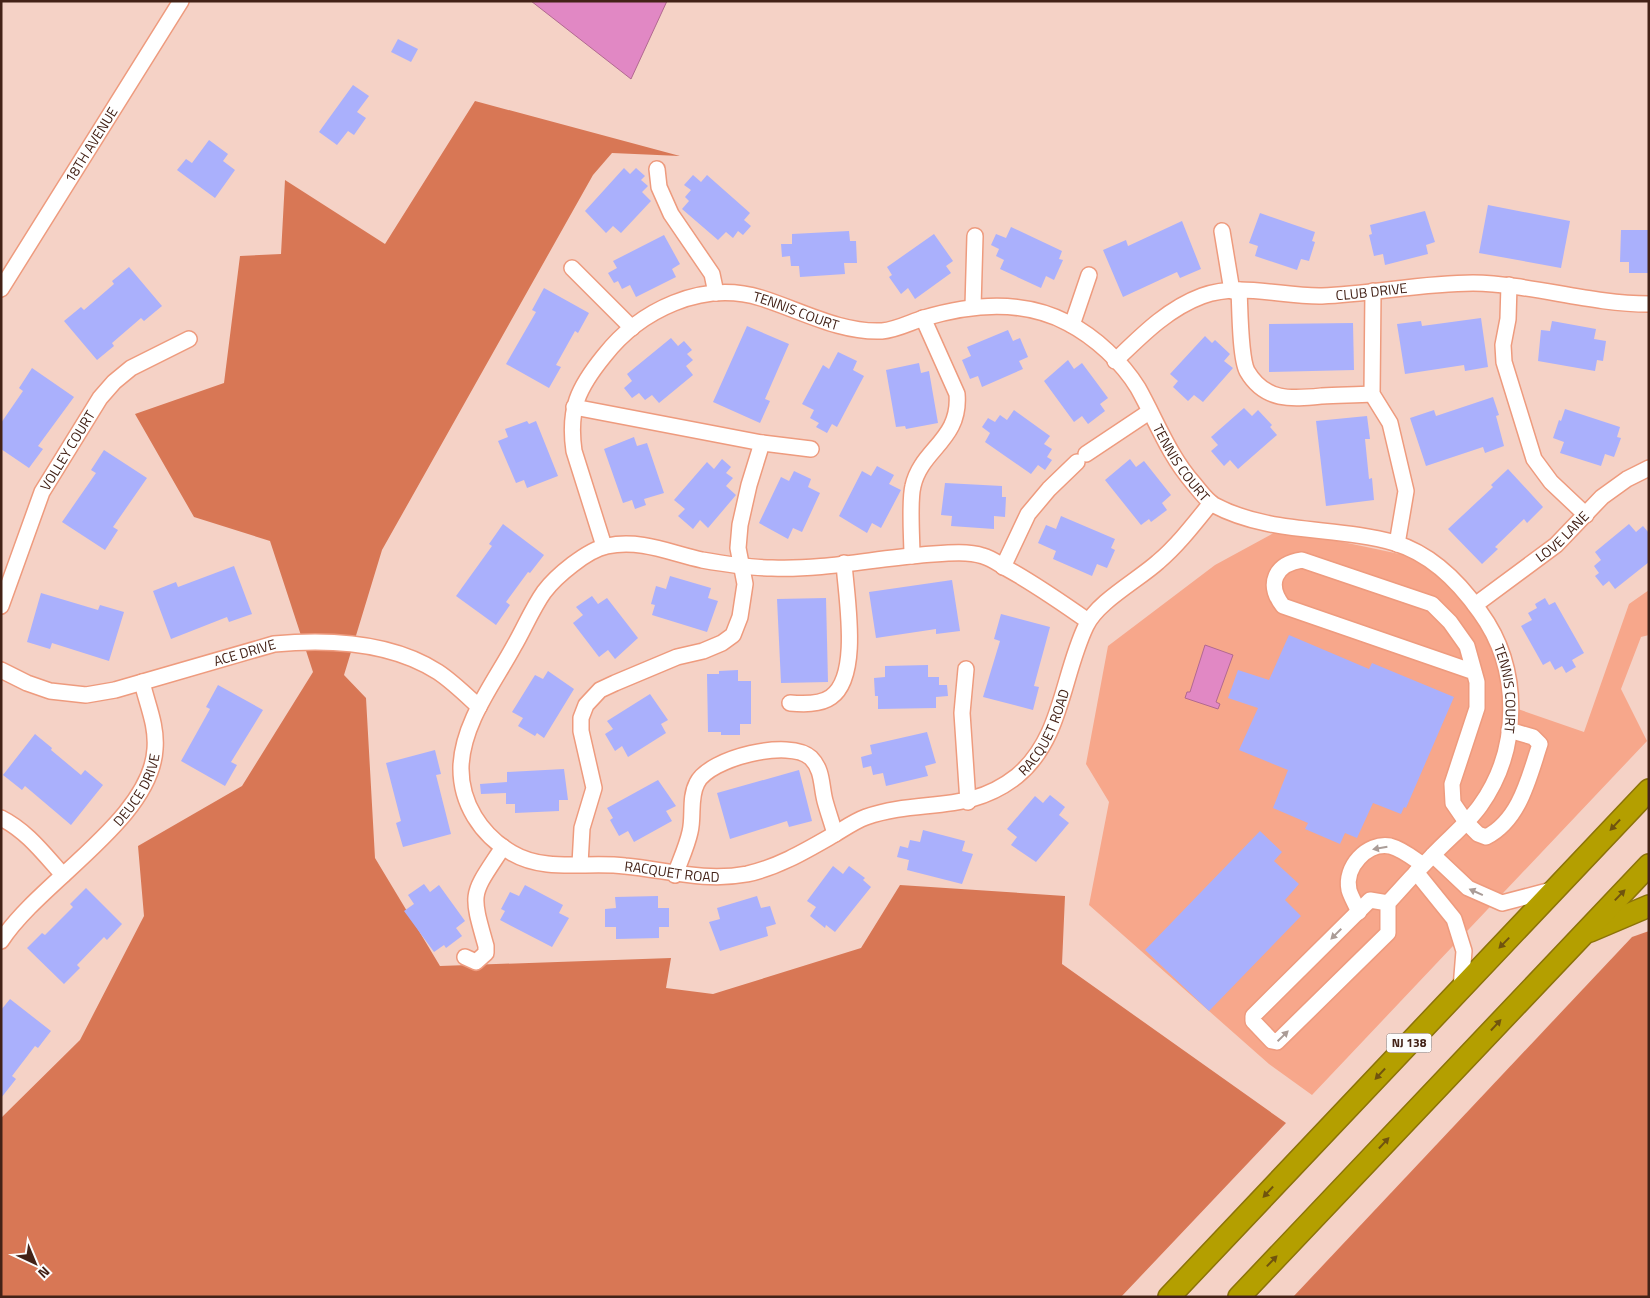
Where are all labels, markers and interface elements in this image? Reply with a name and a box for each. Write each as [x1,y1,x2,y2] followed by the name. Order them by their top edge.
[59,102,122,186] street label: 18TH AVENUE
[1335,277,1409,305] street label: CLUB DRIVE
[751,285,842,335] street label: TENNIS COURT
[34,406,100,494] street label: VOLLEY COURT
[1148,420,1216,507] street label: TENNIS COURT
[1531,506,1594,567] street label: LOVE LANE
[211,633,278,671] street label: ACE DRIVE
[1489,641,1522,735] street label: TENNIS COURT
[1013,686,1074,780] street label: RACQUET ROAD
[108,752,165,830] street label: DEUCE DRIVE
[1609,819,1621,831] one-way arrow
[1372,844,1388,852] one-way arrow
[624,855,720,887] street label: RACQUET ROAD
[1469,888,1483,896] one-way arrow
[1614,889,1626,901] one-way arrow
[1330,928,1342,940] one-way arrow
[1498,937,1510,949] one-way arrow
[1490,1020,1502,1032] one-way arrow
[1277,1030,1289,1042] one-way arrow
[1386,1034,1432,1052] road number: NJ 138
[1374,1068,1386,1080] one-way arrow
[1378,1138,1390,1150] one-way arrow
[1262,1186,1274,1198] one-way arrow
[10,1238,60,1288] north arrow
[1266,1256,1278,1268] one-way arrow
[34,1262,55,1284] text: N

